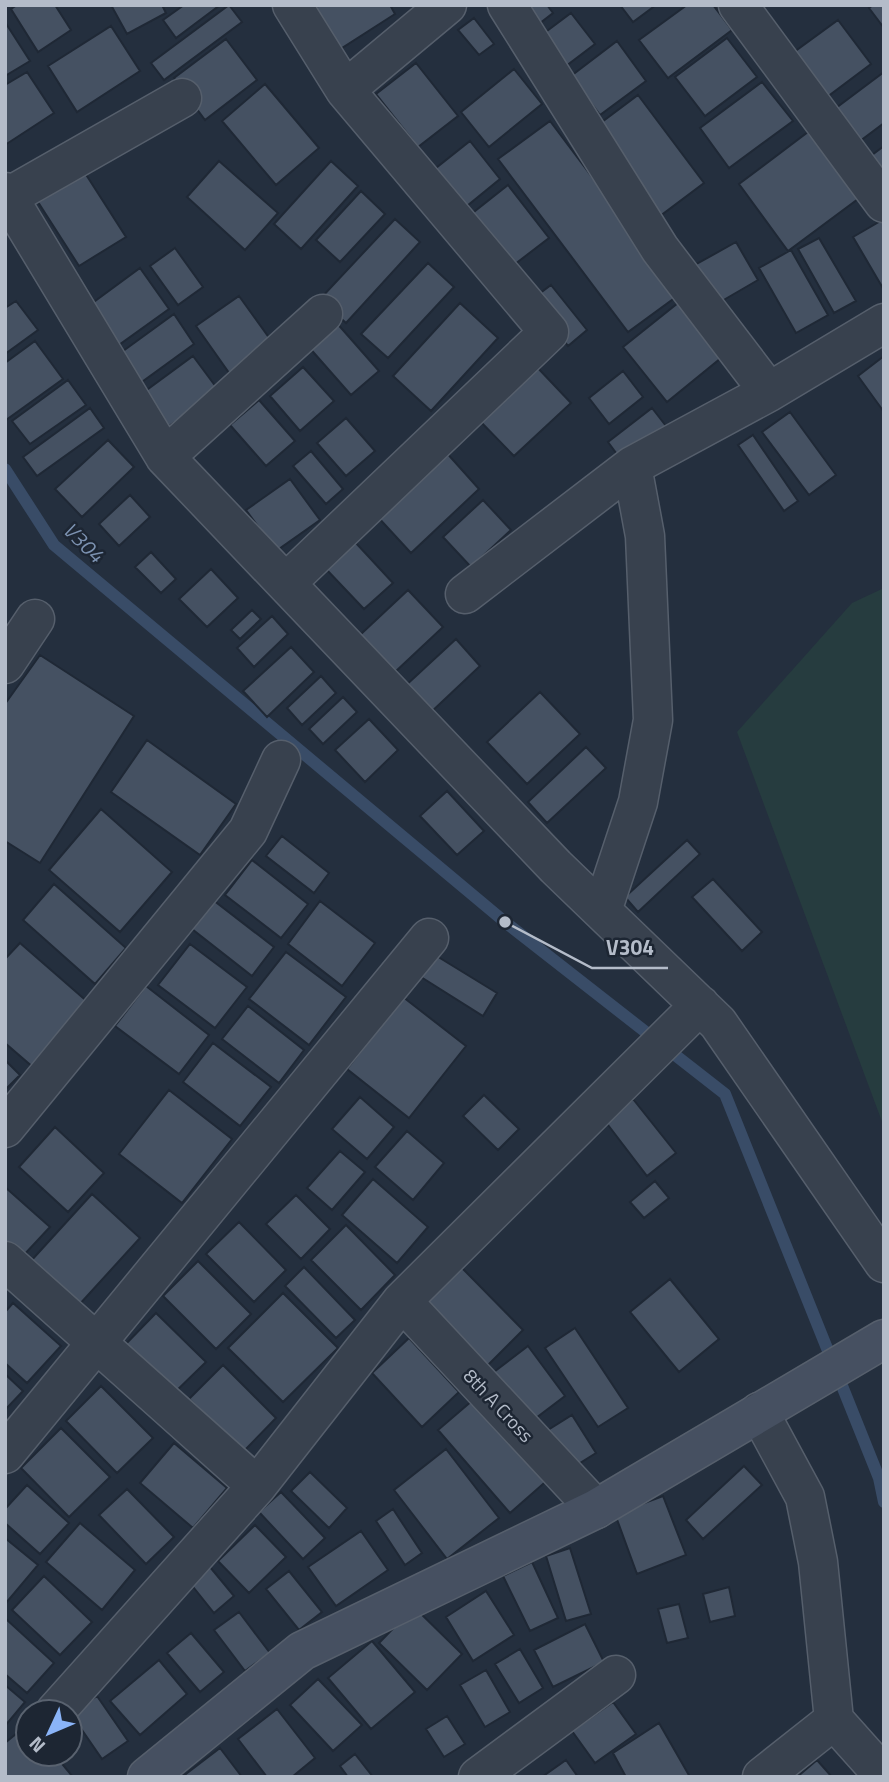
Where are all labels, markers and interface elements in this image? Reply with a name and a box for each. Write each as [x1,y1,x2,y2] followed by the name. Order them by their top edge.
[56,514,112,570] water label: V304
[592,926,668,968] callout: V304
[606,931,654,963] text: V304
[457,1362,541,1448] street label: 8th A Cross
[14,1698,84,1768] north arrow
[21,1730,51,1760] text: N

